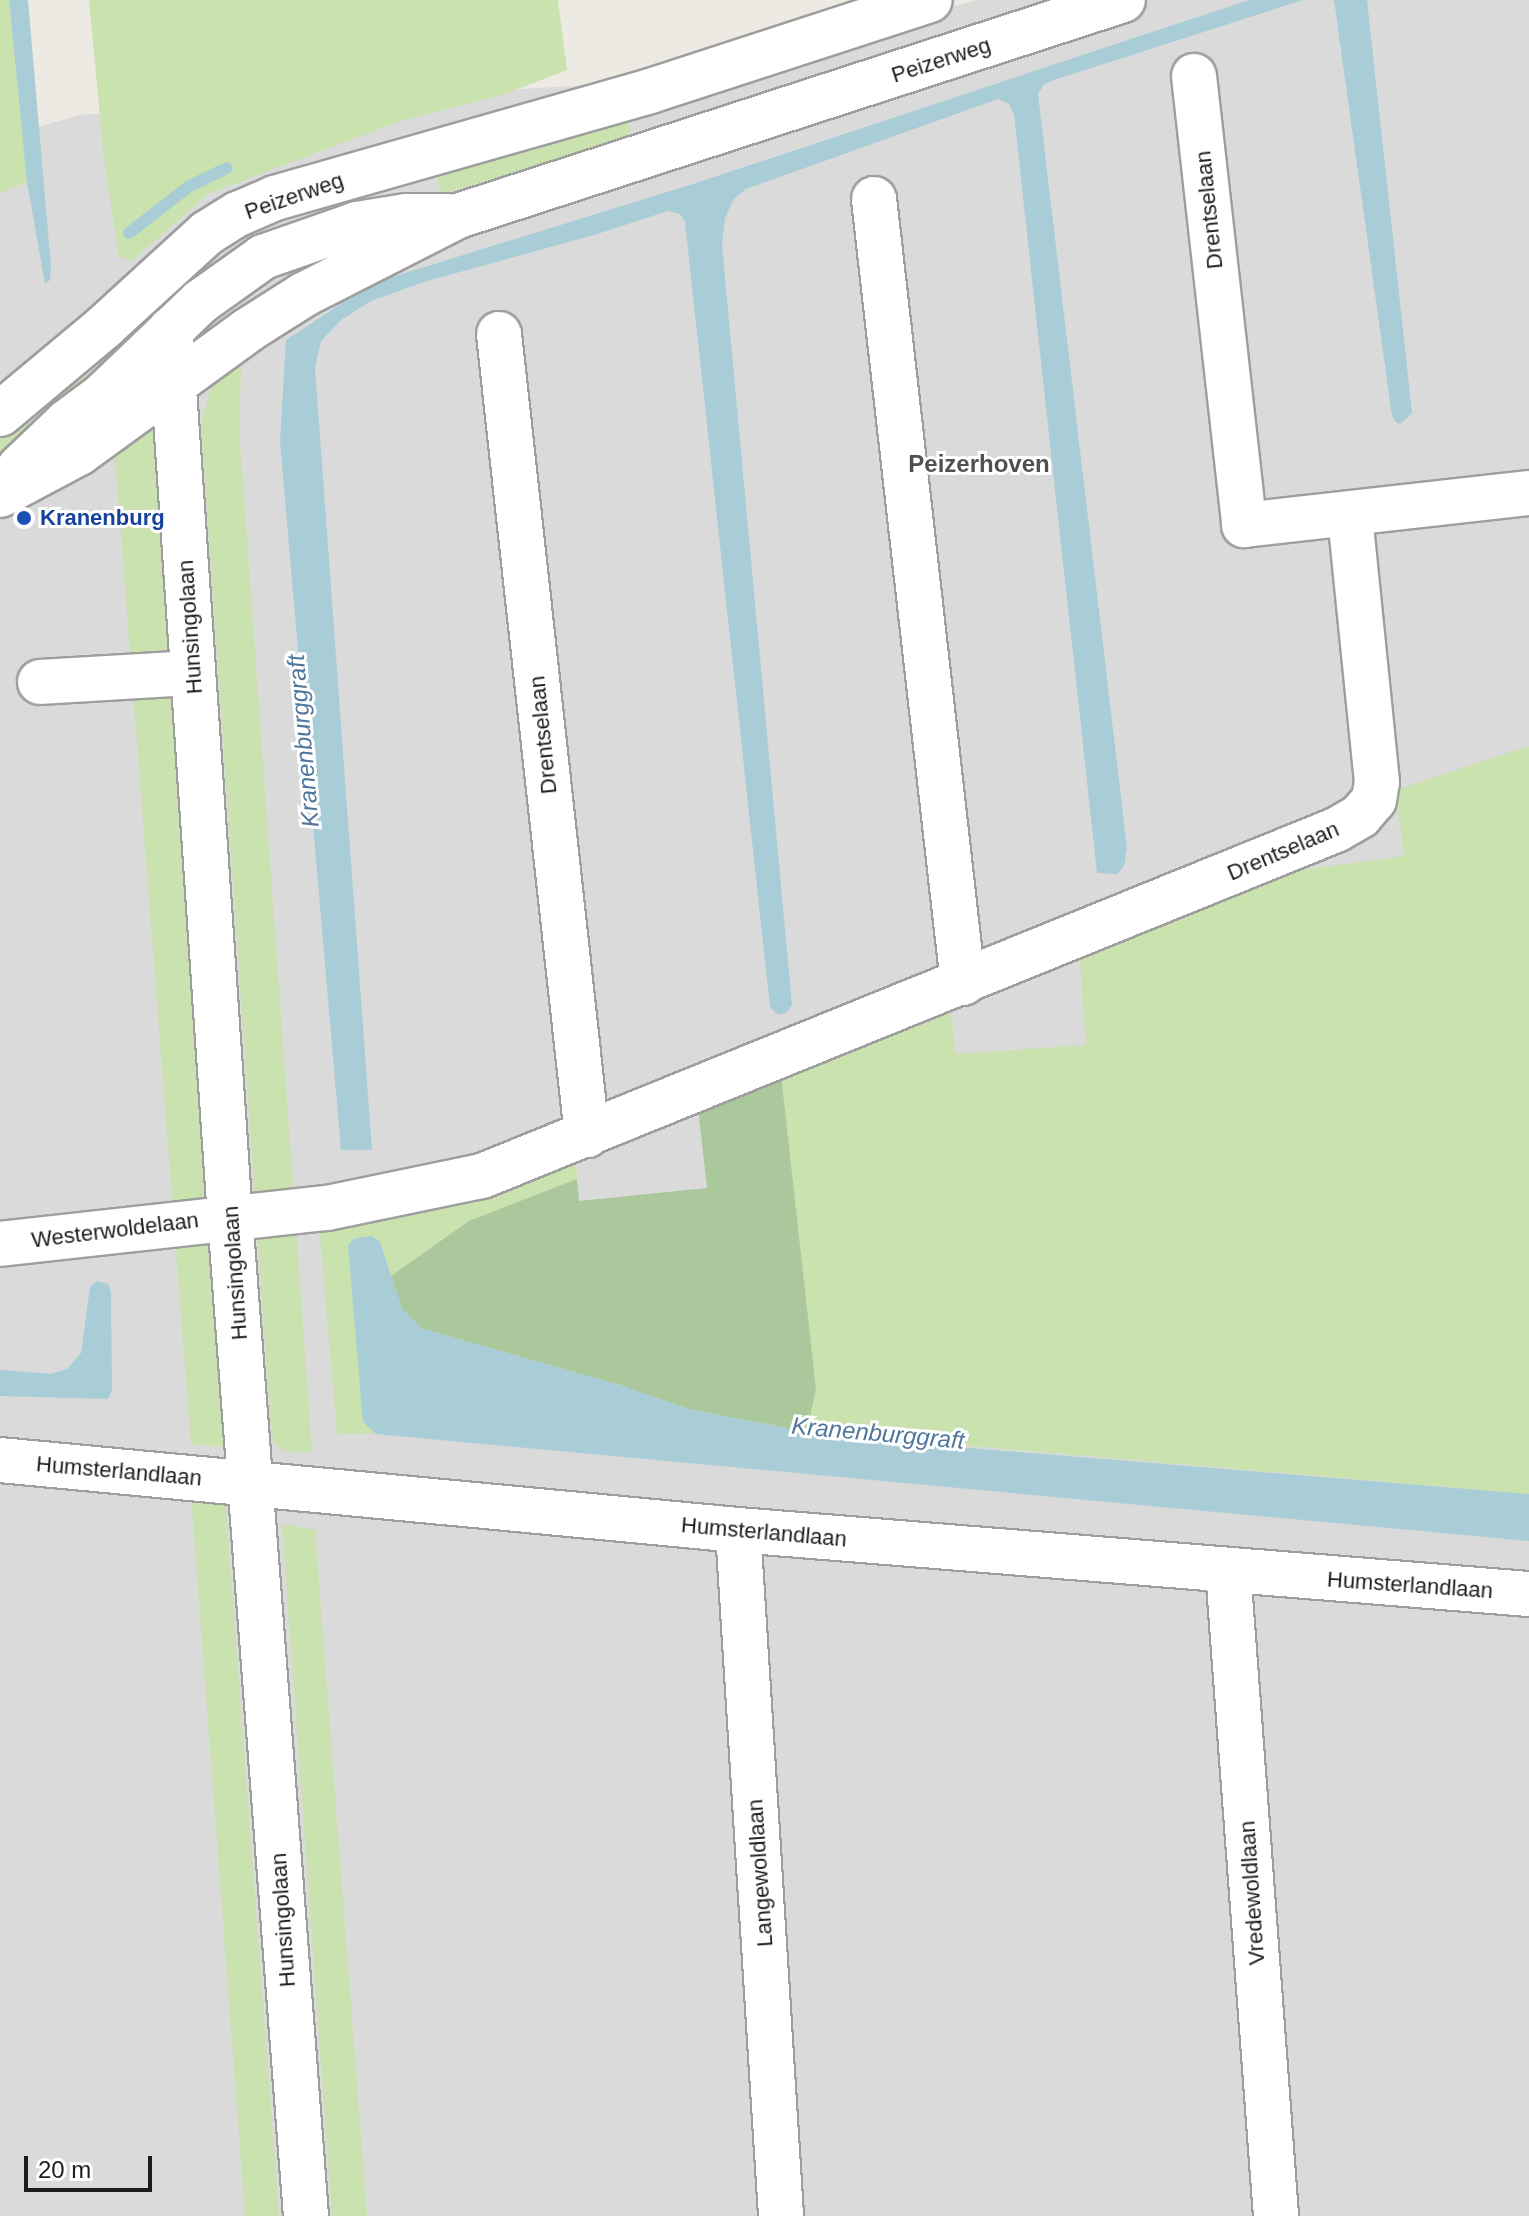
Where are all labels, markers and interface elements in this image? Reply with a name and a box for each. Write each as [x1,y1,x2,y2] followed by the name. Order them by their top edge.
[888,32,994,88] street label: Peizerweg
[1190,150,1228,270] street label: Drentselaan
[241,167,347,225] street label: Peizerweg
[908,450,1050,478] district label: Peizerhoven
[40,505,165,531] place label: Kranenburg
[15,509,33,527] marker: Kranenburg
[172,559,208,695] street label: Hunsingolaan
[281,653,325,829] water label: Kranenburggraft
[524,675,562,795] street label: Drentselaan
[1223,816,1343,886] street label: Drentselaan
[217,1205,253,1341] street label: Hunsingolaan
[30,1207,200,1253] street label: Westerwoldelaan
[790,1411,966,1455] water label: Kranenburggraft
[35,1451,203,1491] street label: Humsterlandlaan
[680,1512,848,1552] street label: Humsterlandlaan
[1326,1566,1494,1604] street label: Humsterlandlaan
[742,1798,778,1948] street label: Langewoldlaan
[1234,1820,1270,1966] street label: Vredewoldlaan
[265,1852,301,1988] street label: Hunsingolaan
[28,2140,156,2190] scale bar
[38,2156,91,2183] text: 20 m

